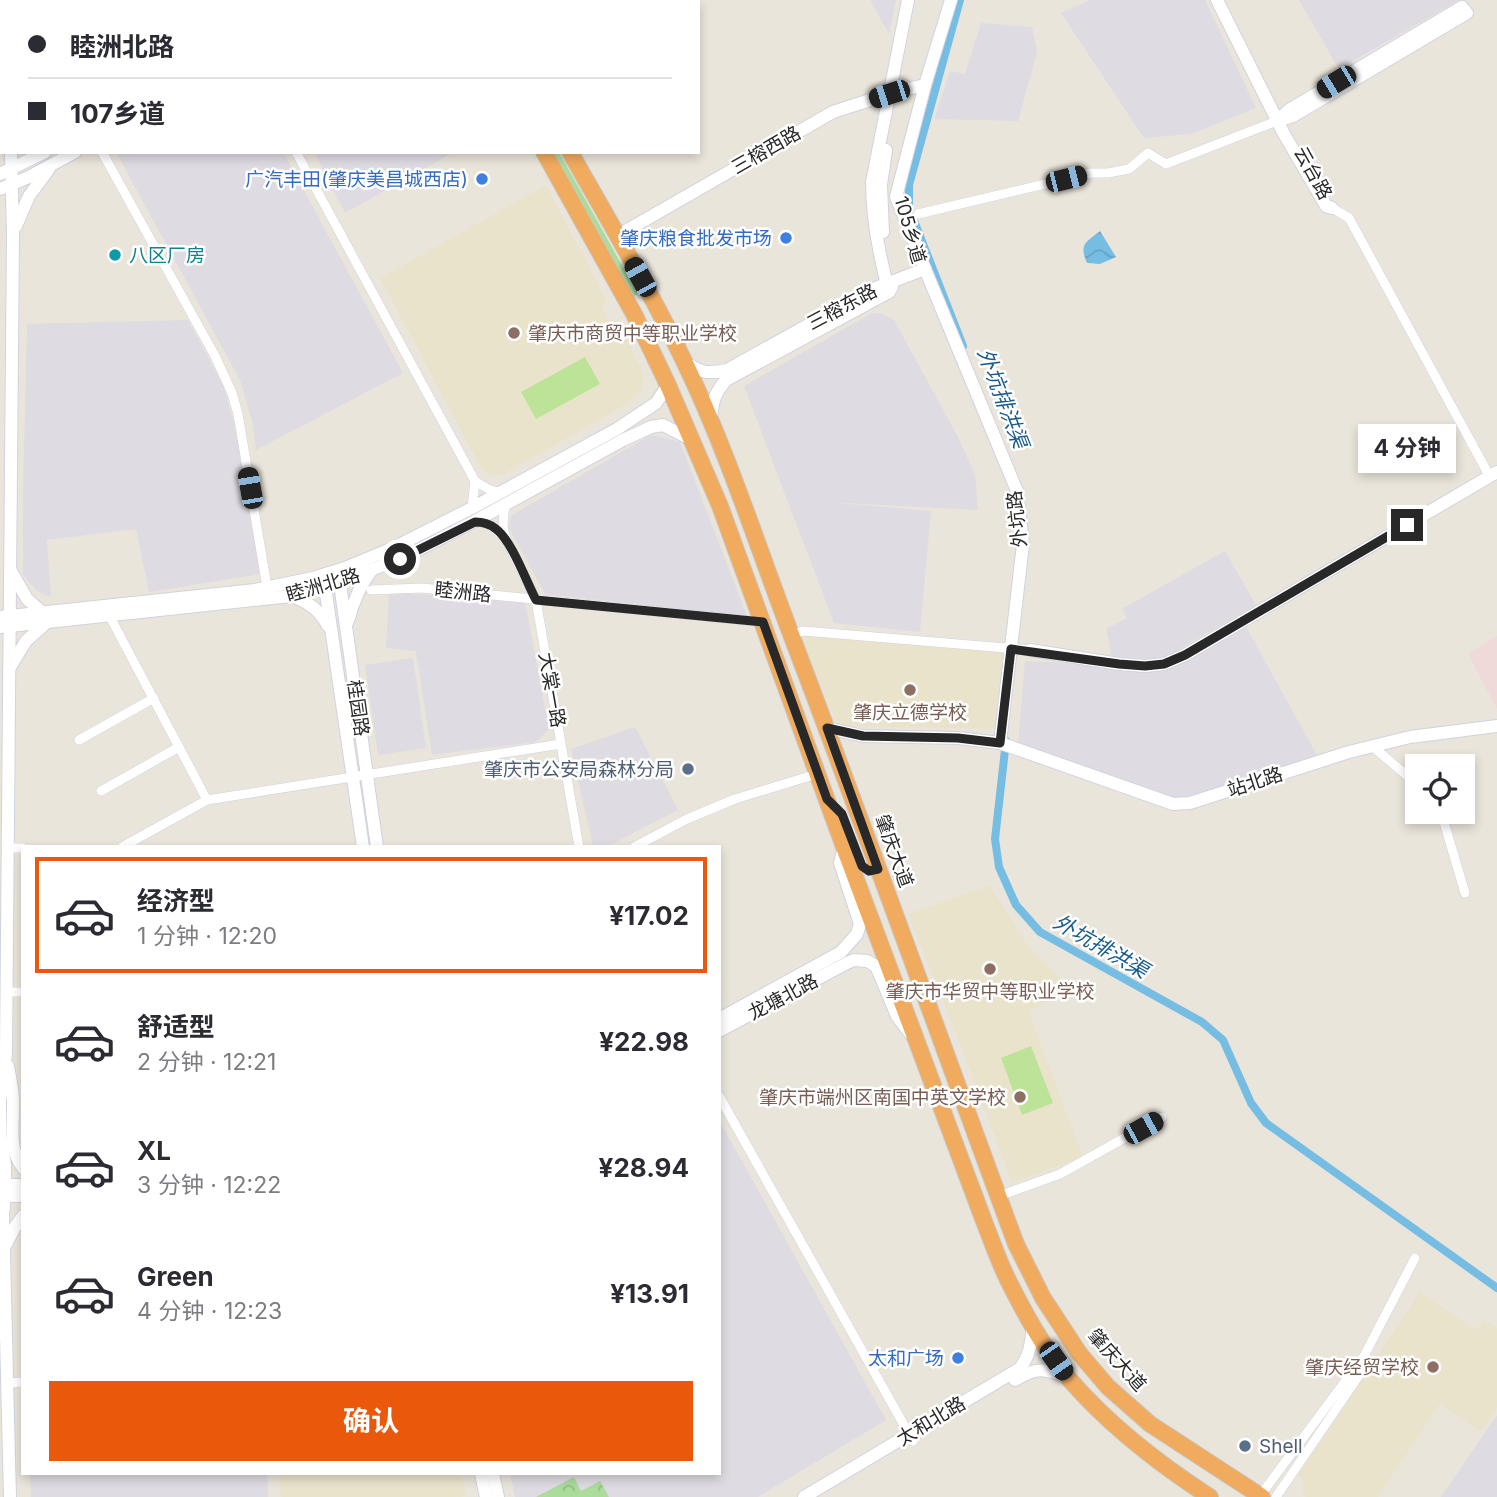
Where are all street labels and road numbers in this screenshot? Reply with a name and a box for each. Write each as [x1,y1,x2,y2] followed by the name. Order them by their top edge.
[727,121,805,179] street label: 三榕西路
[1289,142,1337,204] street label: 云台路
[889,194,931,266] street label: 105乡道
[803,279,881,335] street label: 三榕东路
[1003,489,1031,549] street label: 外坑路
[283,563,363,607] street label: 睦洲北路
[433,578,493,606] street label: 睦洲路
[534,651,570,729] street label: 大棠一路
[343,678,373,738] street label: 桂园路
[1224,762,1286,802] street label: 站北路
[870,811,918,891] street label: 肇庆大道
[744,969,822,1025] street label: 龙塘北路
[1083,1324,1151,1396] street label: 肇庆大道
[892,1392,970,1450] street label: 太和北路

